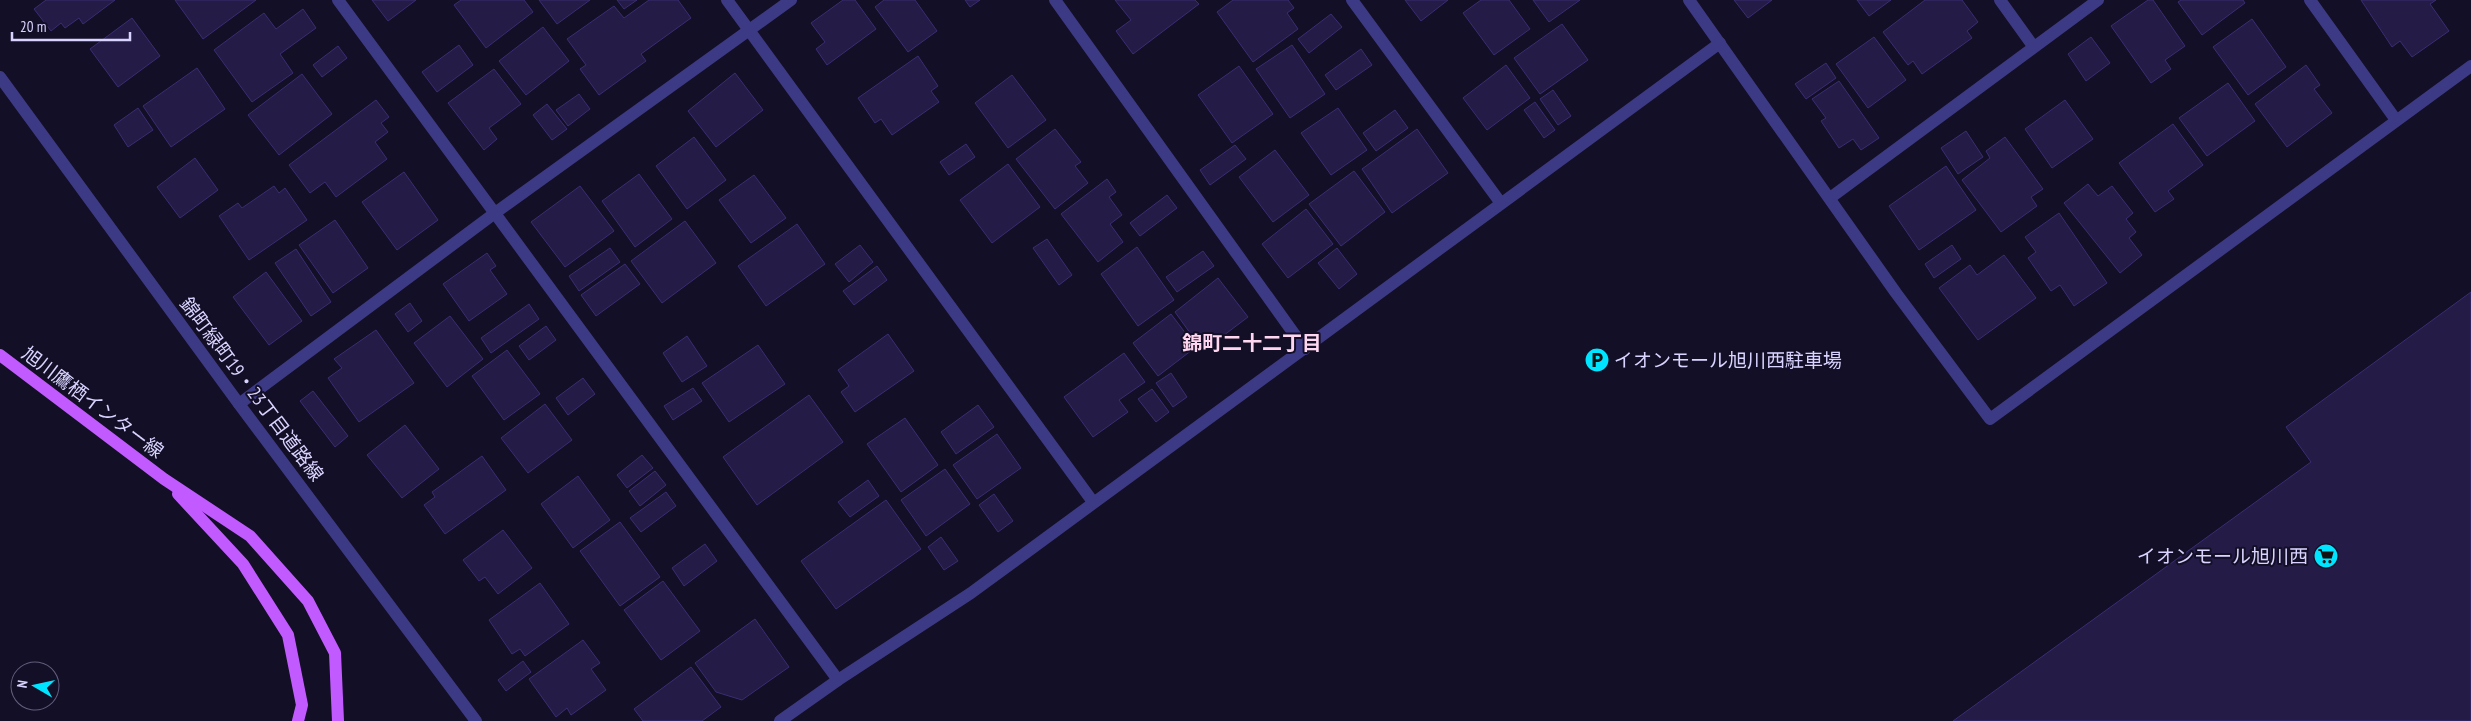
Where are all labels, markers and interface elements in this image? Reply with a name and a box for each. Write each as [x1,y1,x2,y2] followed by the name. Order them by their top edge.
[12,10,130,42] scale bar
[20,17,46,36] text: 20 m
[175,292,329,486] street label: 錦町緑町19・23丁目道路線
[1182,330,1322,356] district label: 錦町二十二丁目
[17,341,169,463] street label: 旭川鷹栖インター線
[1584,347,1610,373] parking icon: イオンモール旭川西駐車場
[1614,348,1842,372] place label: イオンモール旭川西駐車場
[2313,543,2339,569] supermarket icon: イオンモール旭川西
[2137,544,2308,568] place label: イオンモール旭川西
[10,661,60,711] north arrow
[13,679,32,689] text: N

